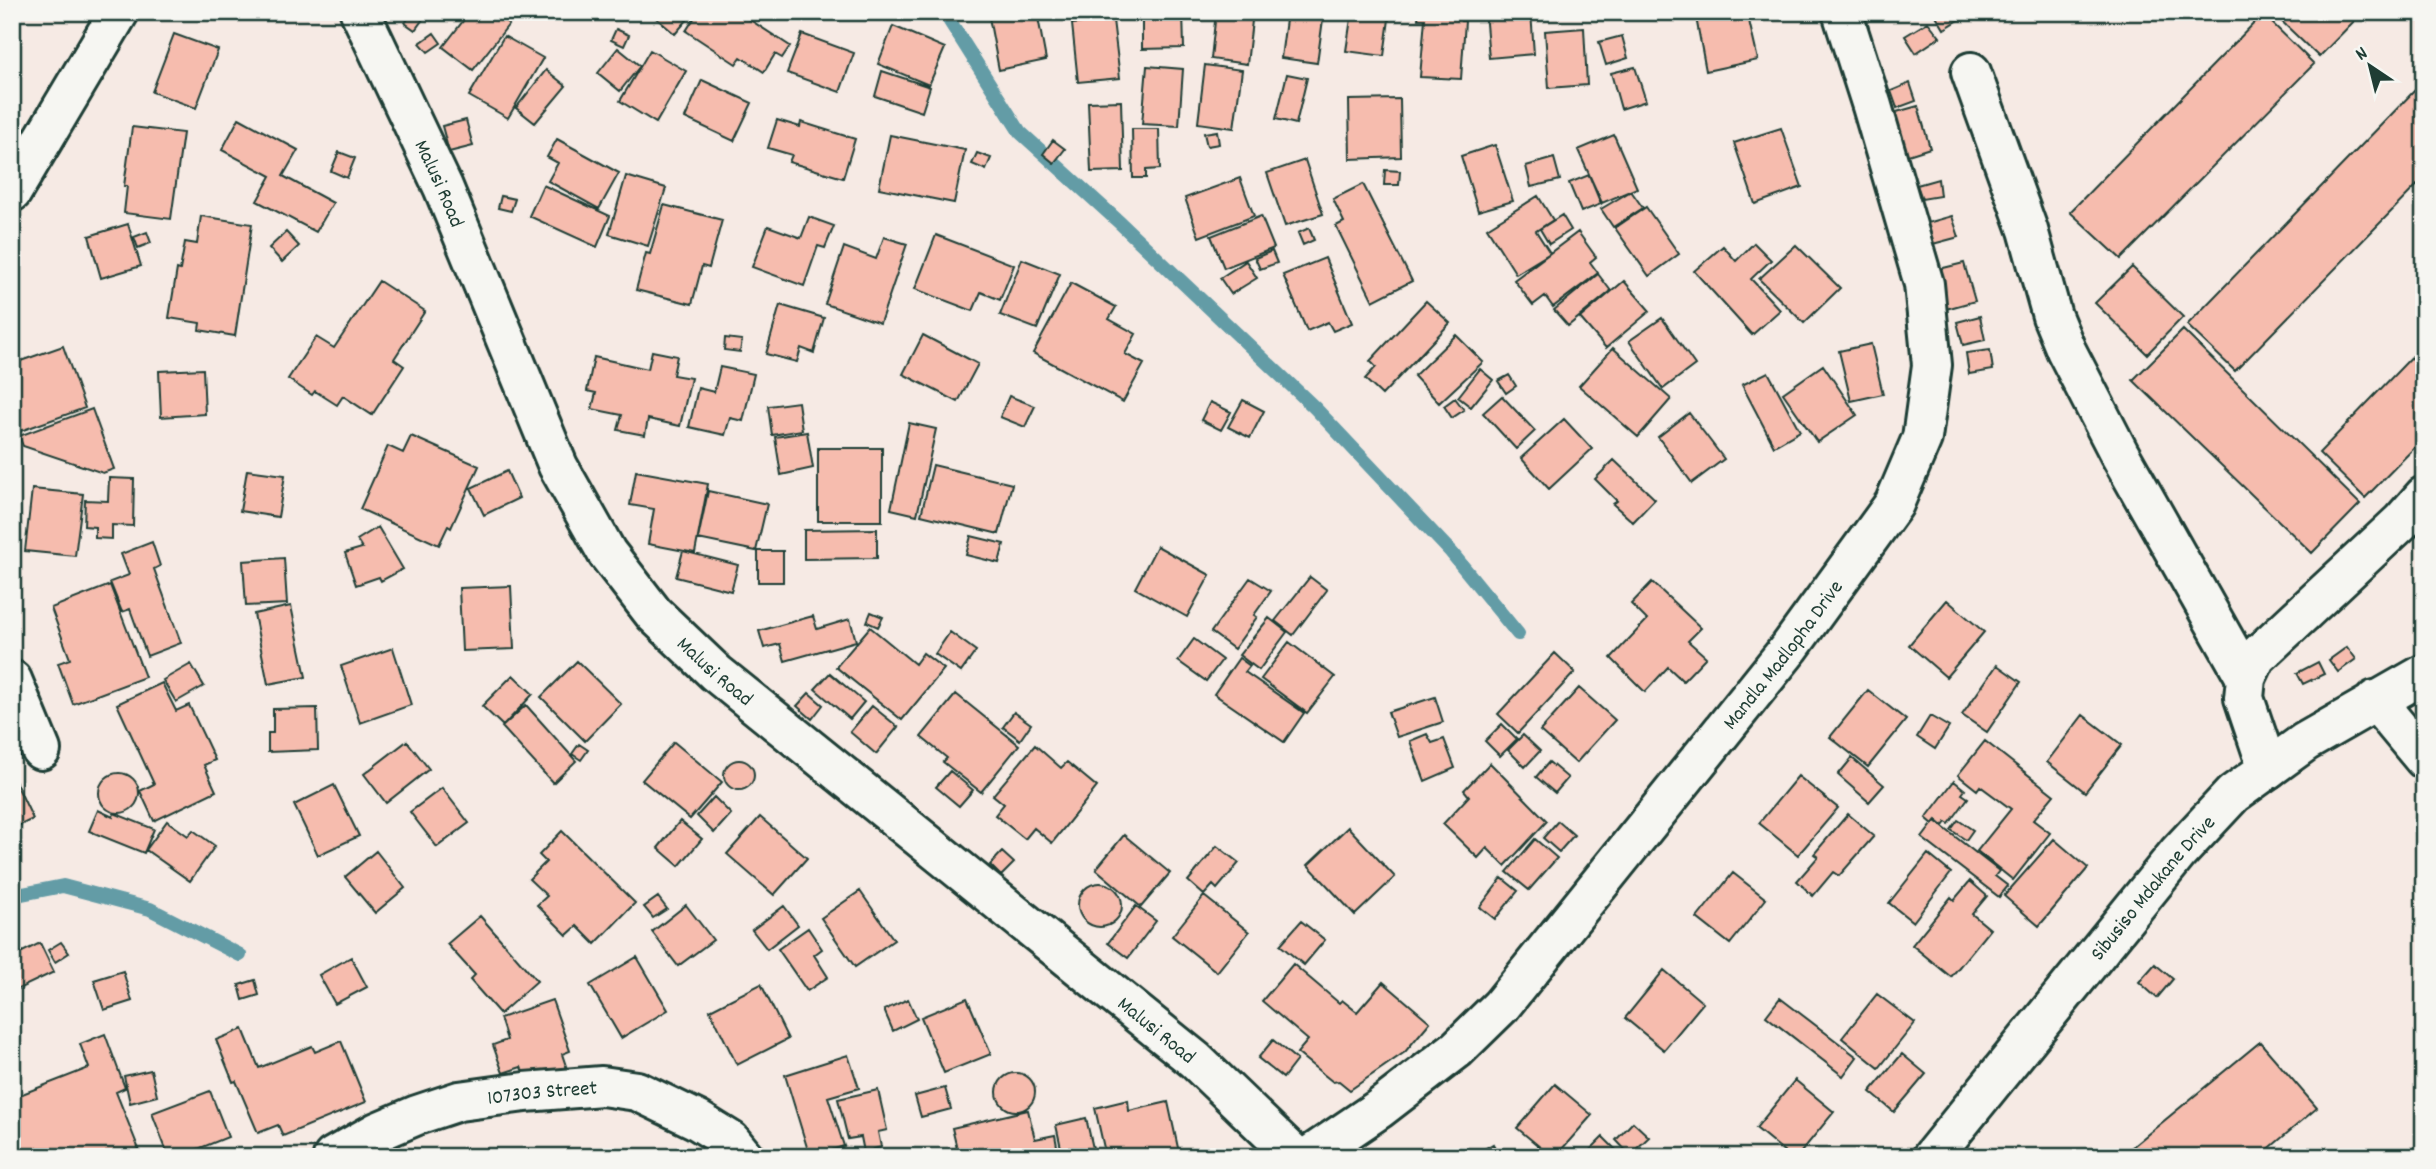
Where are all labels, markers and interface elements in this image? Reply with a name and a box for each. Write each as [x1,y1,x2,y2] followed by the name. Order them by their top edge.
[2334,32,2404,102] north arrow
[2351,41,2374,69] text: N
[405,136,470,233] street label: Malusi Road
[1717,575,1852,737] street label: Mandla Madlopha Drive
[669,631,758,715] street label: Malusi Road
[2084,810,2224,968] street label: Sibusiso Mdakane Drive
[1110,991,1201,1073] street label: Malusi Road
[486,1074,599,1115] street label: 107303 Street

